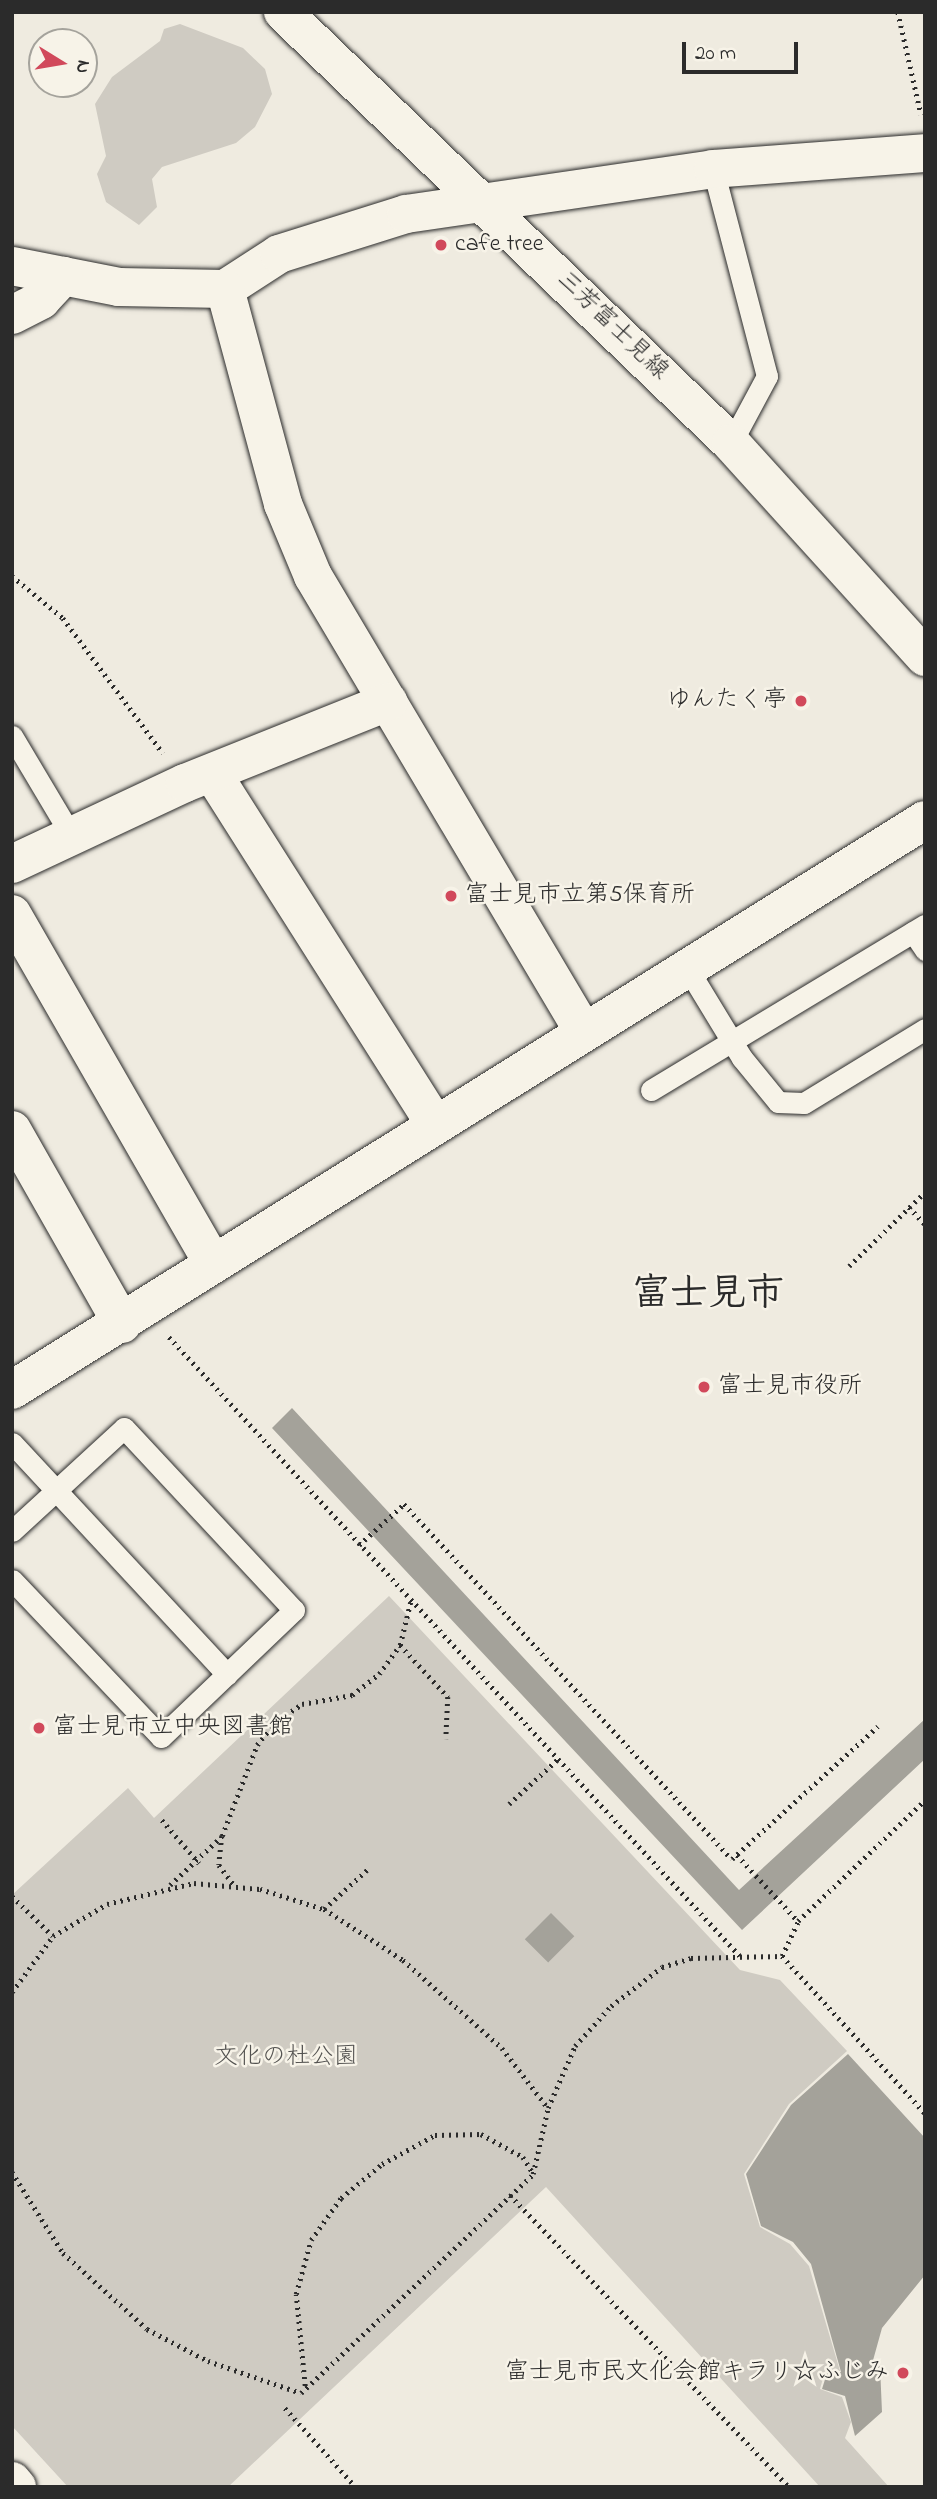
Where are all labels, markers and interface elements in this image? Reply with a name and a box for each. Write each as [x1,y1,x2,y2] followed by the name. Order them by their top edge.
[28,28,98,98] north arrow
[685,28,800,72] scale bar
[695,39,736,69] text: 20 m
[68,58,97,76] text: N
[455,231,544,259] place label: cafe tree
[433,237,449,253] marker: cafe tree
[550,266,674,386] street label: 三芳富士見線
[667,687,787,715] place label: ゆんたく亭
[793,693,809,709] marker: ゆんたく亭
[465,882,695,910] place label: 富士見市立第5保育所
[443,888,459,904] marker: 富士見市立第5保育所
[632,1273,784,1319] district label: 富士見市
[718,1373,862,1401] place label: 富士見市役所
[696,1379,712,1395] marker: 富士見市役所
[53,1714,293,1742] place label: 富士見市立中央図書館
[31,1720,47,1736] marker: 富士見市立中央図書館
[214,2044,358,2072] park label: 文化の杜公園
[505,2359,889,2387] place label: 富士見市民文化会館キラリ☆ふじみ
[895,2365,911,2381] marker: 富士見市民文化会館キラリ☆ふじみ

